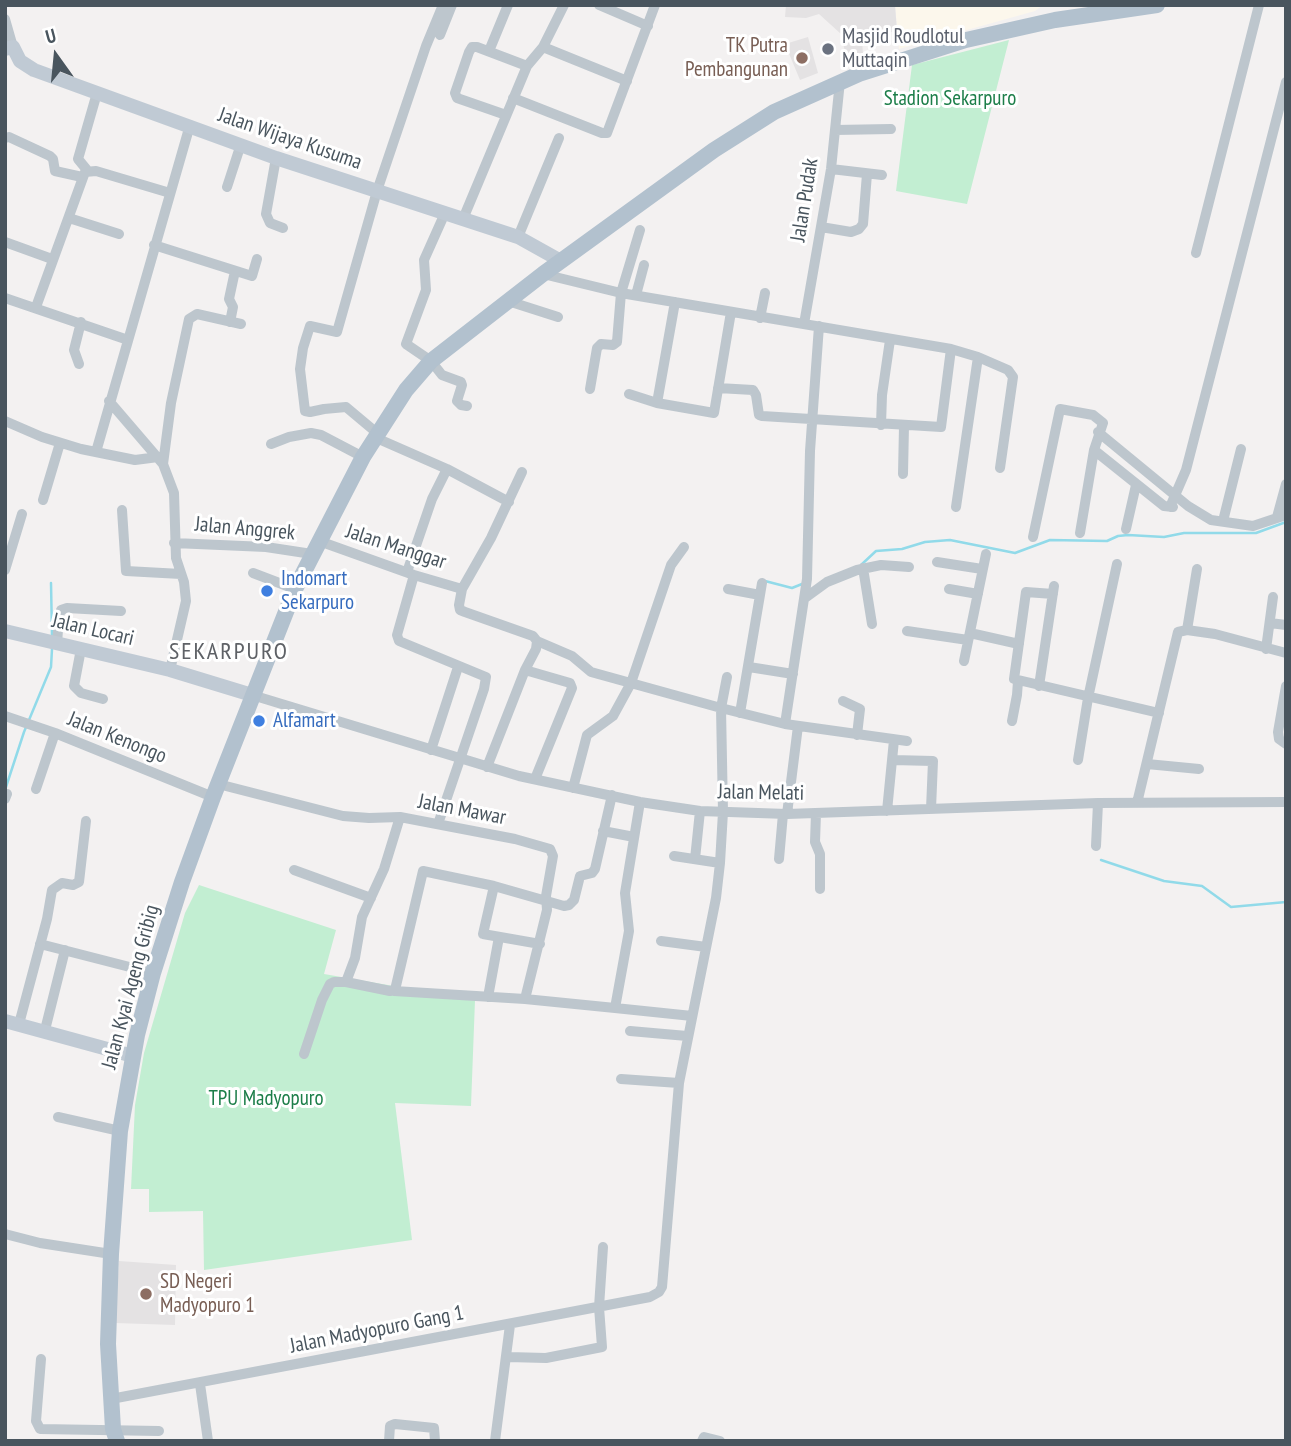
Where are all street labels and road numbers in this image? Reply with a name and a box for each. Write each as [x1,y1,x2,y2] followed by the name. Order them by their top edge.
[215,103,365,175] street label: Jalan Wijaya Kusuma
[786,157,824,243] street label: Jalan Pudak
[194,512,296,546] street label: Jalan Anggrek
[343,519,449,575] street label: Jalan Manggar
[49,608,137,652] street label: Jalan Locari
[64,707,170,769] street label: Jalan Kenongo
[718,780,804,806] street label: Jalan Melati
[416,789,508,831] street label: Jalan Mawar
[97,902,165,1072] street label: Jalan Kyai Ageng Gribig
[288,1301,466,1359] street label: Jalan Madyopuro Gang 1

